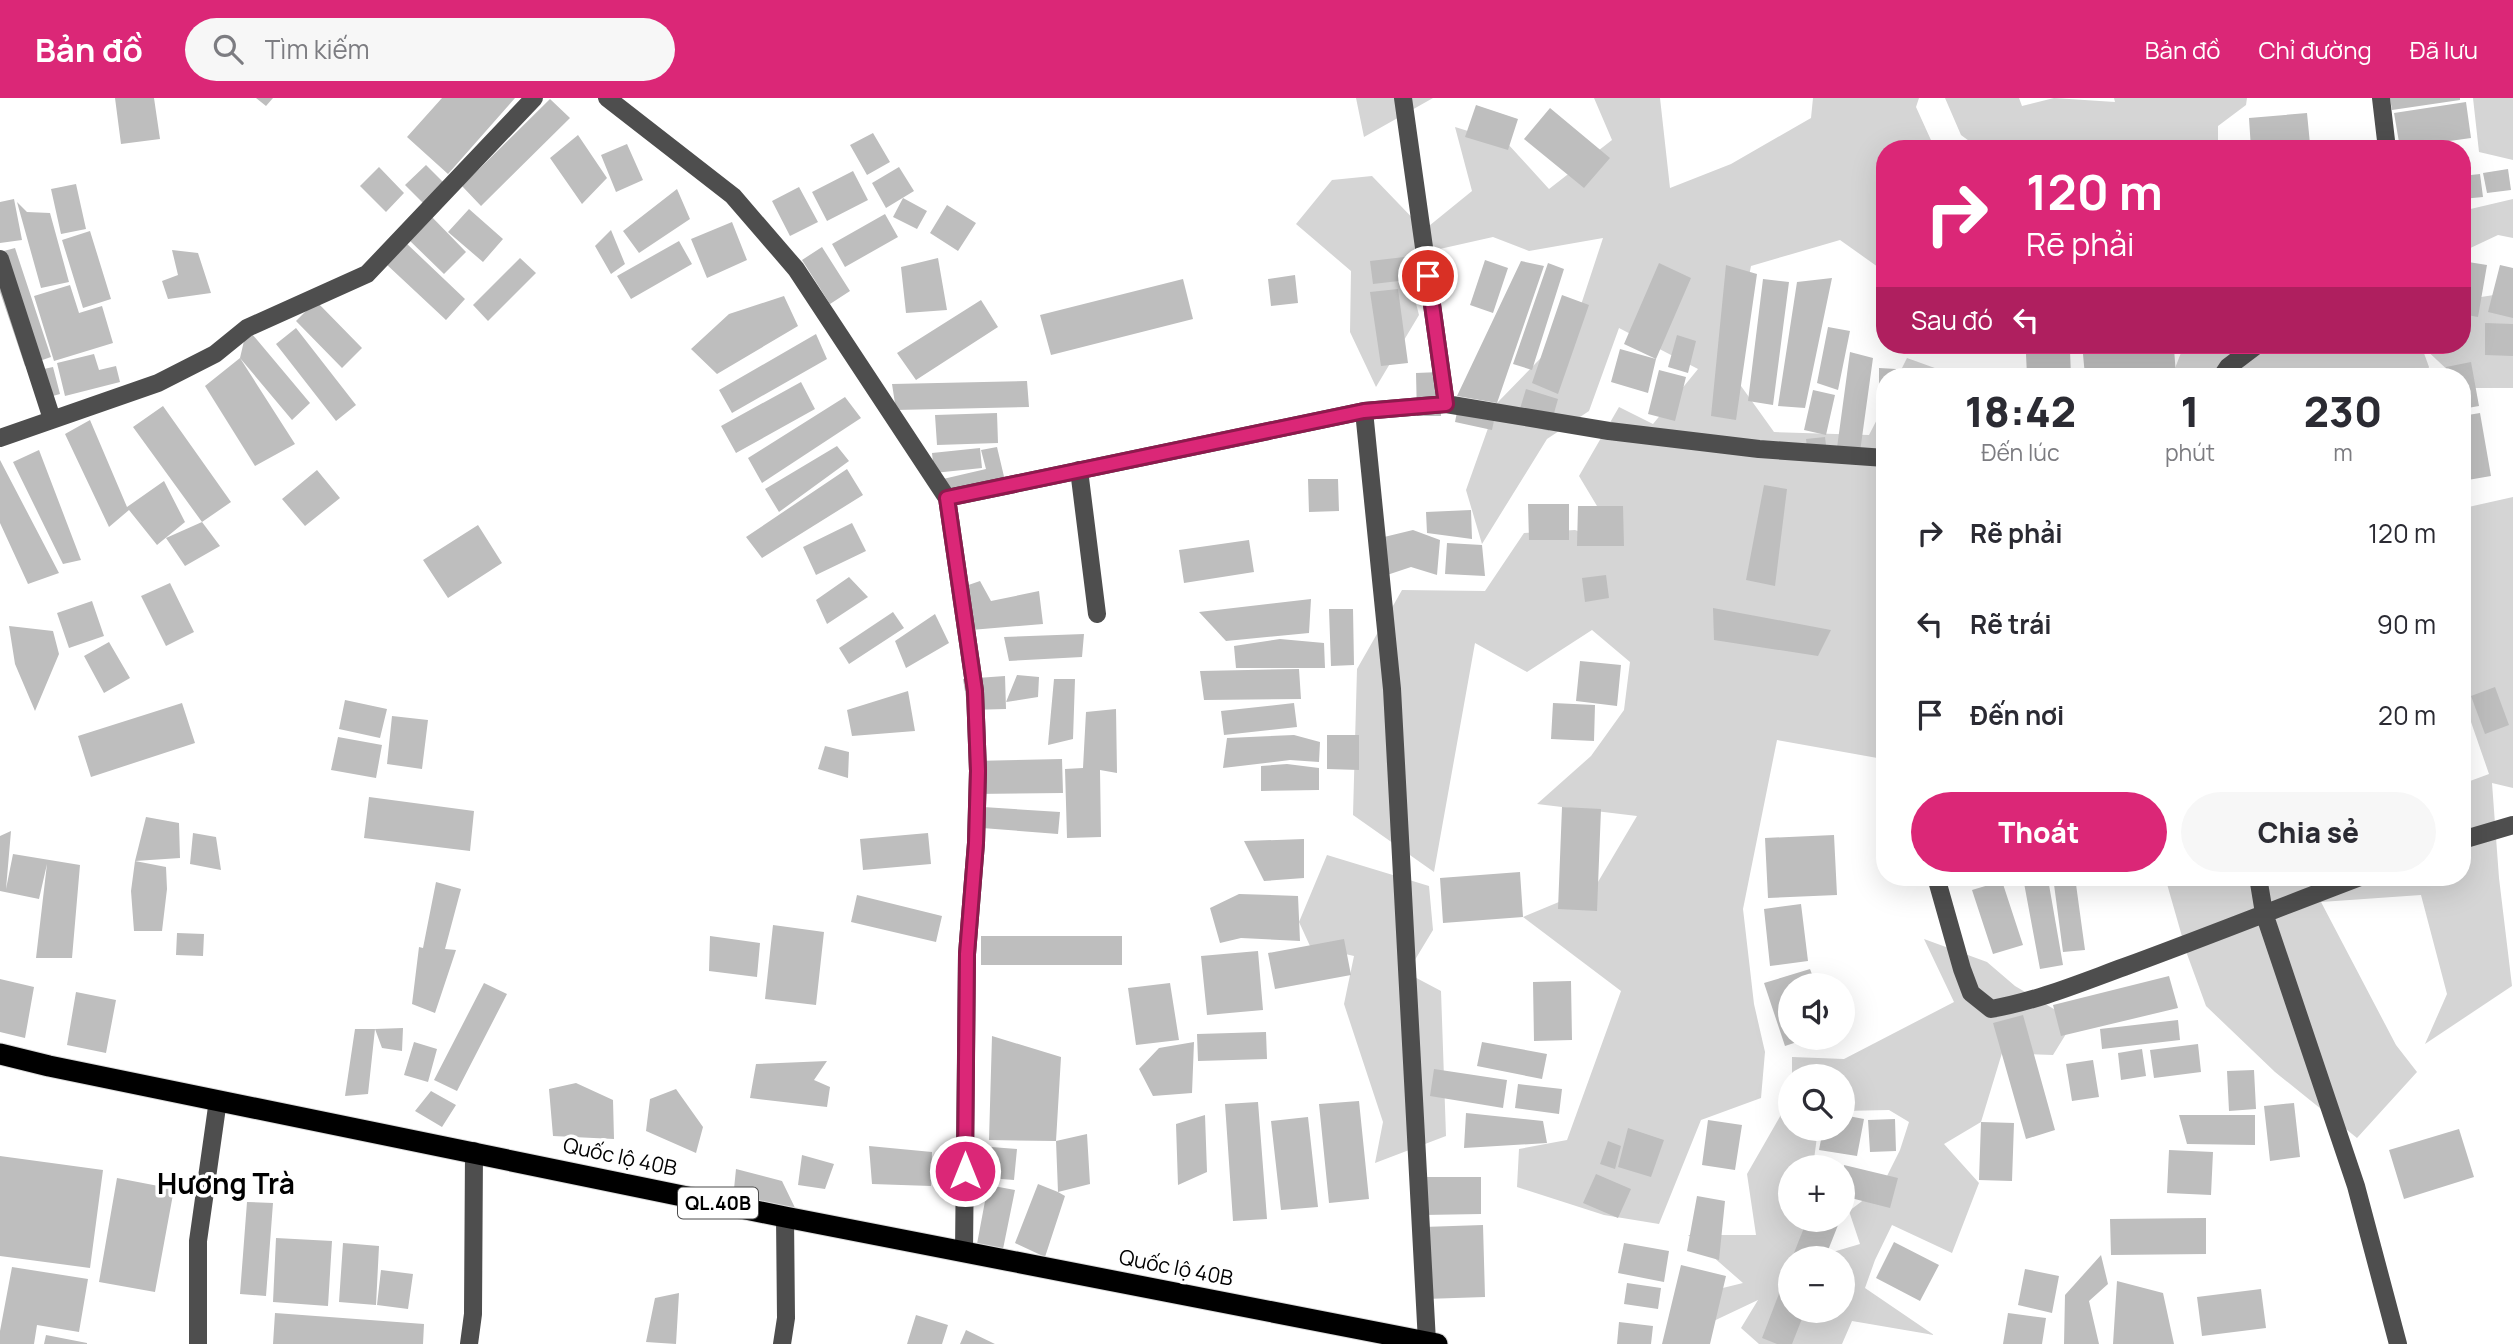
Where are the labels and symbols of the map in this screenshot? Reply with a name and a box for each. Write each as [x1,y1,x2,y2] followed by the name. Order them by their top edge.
[1398,246,1458,306] pin
[561,1130,680,1182] street label: Quốc lộ 40B
[928,1134,1002,1208] position arrow
[157,1164,295,1202] district label: Hương Trà
[678,1188,758,1218] road number: QL.40B
[1117,1242,1236,1292] street label: Quốc lộ 40B

